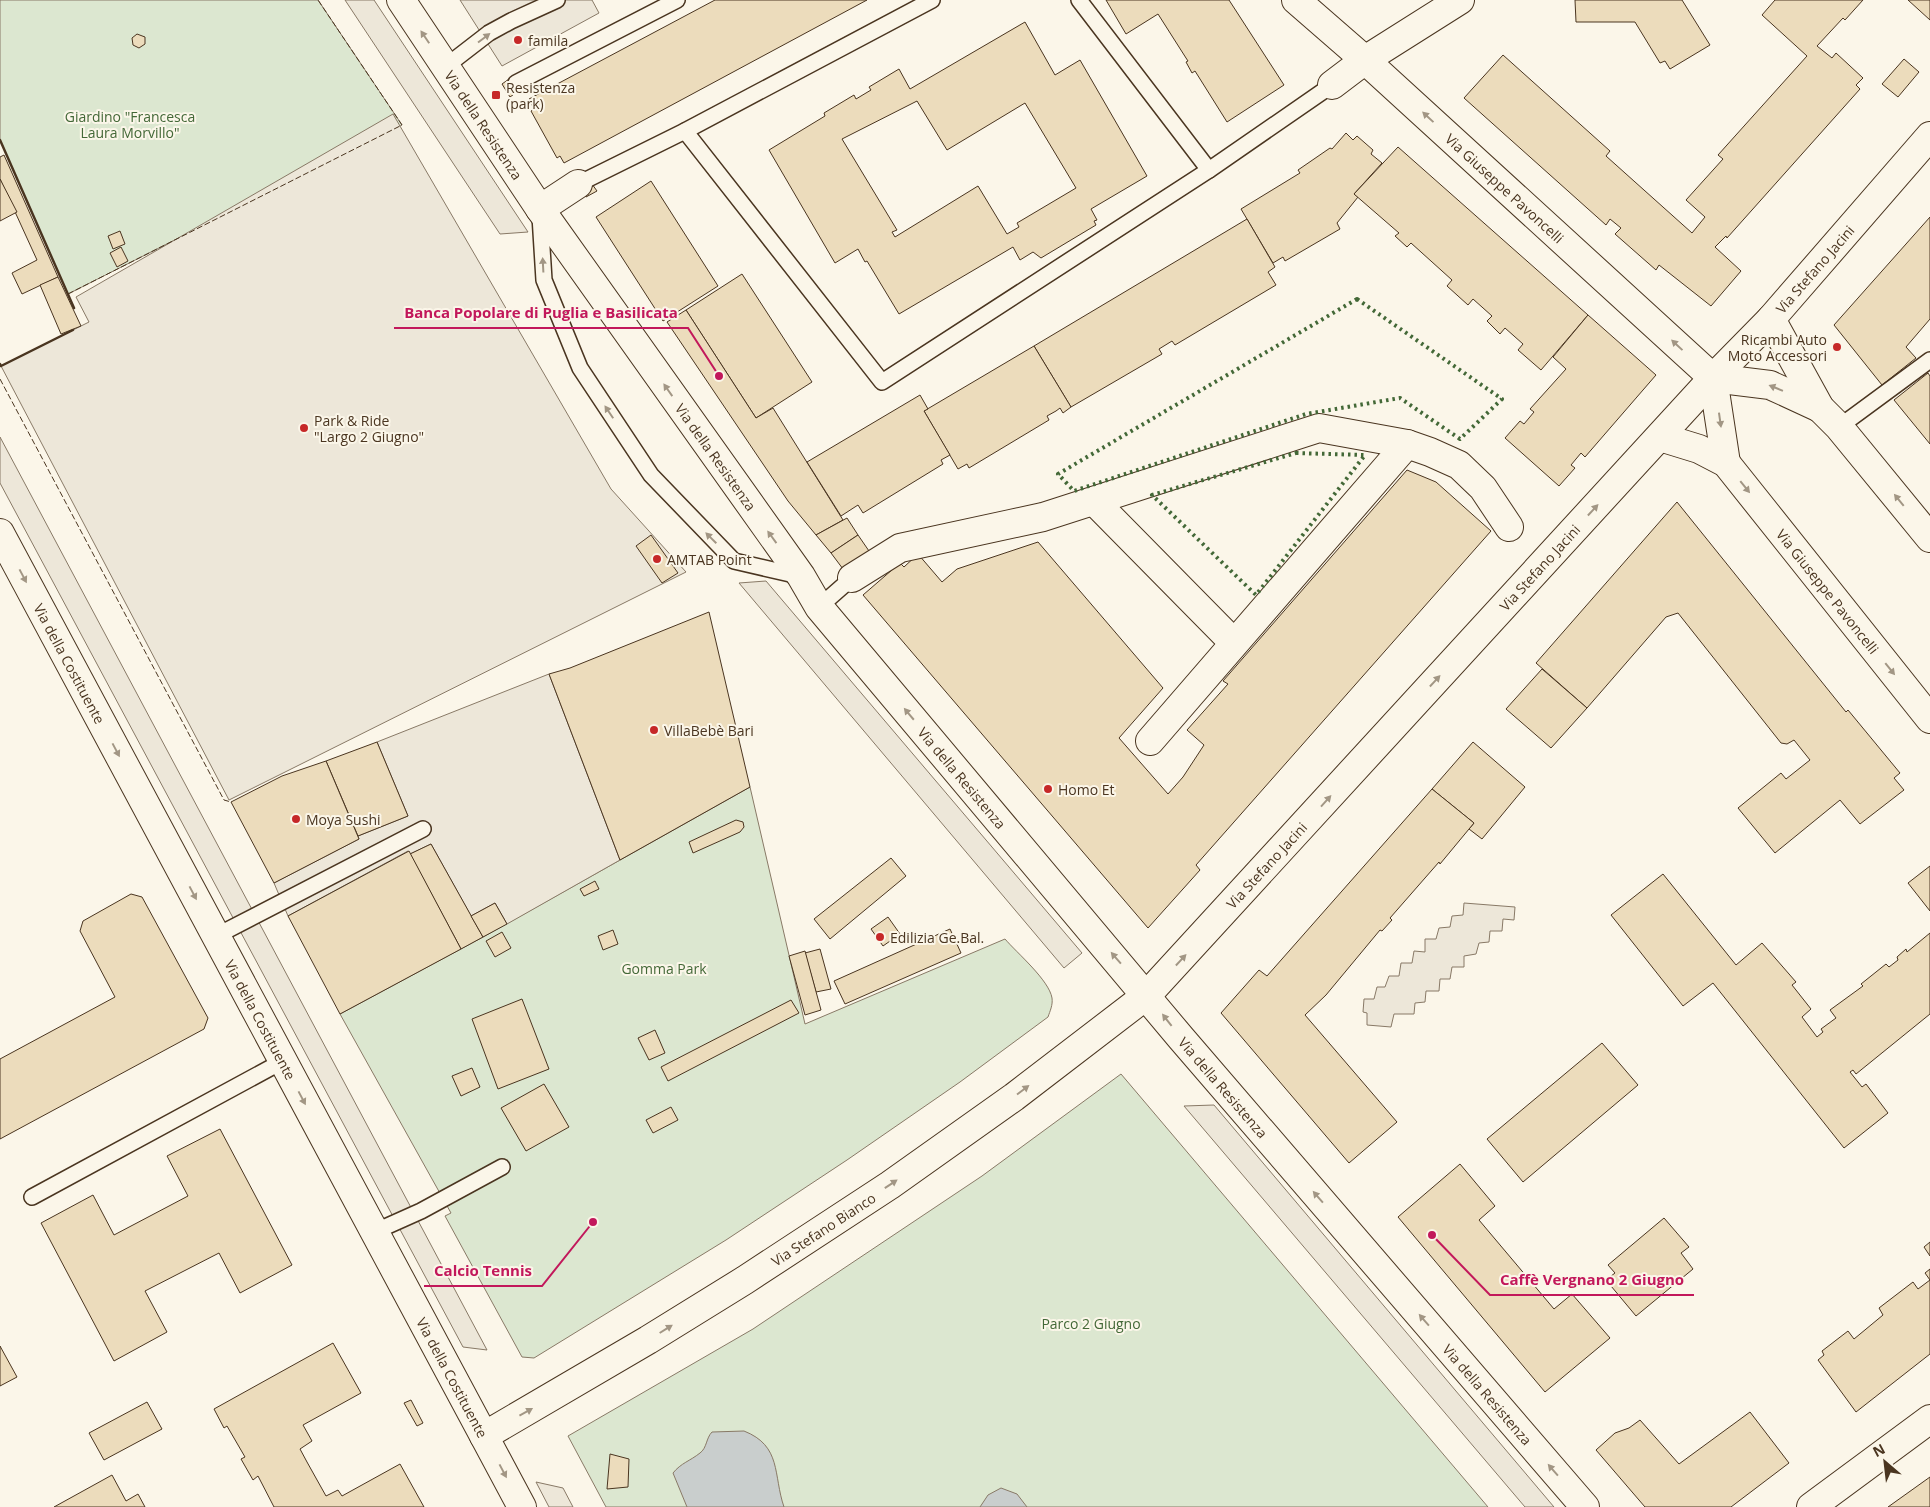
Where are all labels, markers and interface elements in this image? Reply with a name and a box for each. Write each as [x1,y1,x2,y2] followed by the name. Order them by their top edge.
[421,30,430,44] one-way arrow
[528,31,568,50] place label: famila
[477,32,490,43] one-way arrow
[512,34,524,46] marker: famila
[441,67,527,183] street label: Via della Resistenza
[506,78,575,113] place label: Resistenza (park)
[490,89,502,101] marker: Resistenza (park)
[65,107,195,142] park label: Giardino "Francesca Laura Morvillo"
[1422,111,1434,123] one-way arrow
[1442,129,1568,247] street label: Via Giuseppe Pavoncelli
[1771,221,1858,317] street label: Via Stefano Jacini
[538,257,546,273] one-way arrow
[394,298,688,328] callout: Banca Popolare di Puglia e Basilicata
[404,302,678,322] text: Banca Popolare di Puglia e Basilicata
[1728,330,1827,365] place label: Ricambi Auto Moto Accessori
[1671,339,1683,351] one-way arrow
[1831,341,1843,353] marker: Ricambi Auto Moto Accessori
[663,383,673,397] one-way arrow
[1769,383,1783,391] one-way arrow
[671,399,761,514] street label: Via della Resistenza
[604,405,614,419] one-way arrow
[314,411,424,446] place label: Park & Ride "Largo 2 Giugno"
[1716,413,1724,429] one-way arrow
[298,422,310,434] marker: Park & Ride "Largo 2 Giugno"
[1739,480,1750,493] one-way arrow
[1894,494,1905,507] one-way arrow
[1587,504,1599,516] one-way arrow
[1495,520,1584,615] street label: Via Stefano Jacini
[1773,525,1884,657] street label: Via Giuseppe Pavoncelli
[767,530,777,543] one-way arrow
[705,532,717,544] one-way arrow
[667,550,752,569] place label: AMTAB Point
[651,553,663,565] marker: AMTAB Point
[19,569,27,583] one-way arrow
[30,600,110,727] street label: Via della Costituente
[1884,662,1895,675] one-way arrow
[1429,676,1441,688] one-way arrow
[904,708,915,720] one-way arrow
[664,721,754,740] place label: VillaBebè Bari
[914,723,1011,833] street label: Via della Resistenza
[648,724,660,736] marker: VillaBebè Bari
[112,743,120,757] one-way arrow
[1058,780,1115,799] place label: Homo Et
[1042,783,1054,795] marker: Homo Et
[1320,796,1332,808] one-way arrow
[306,810,381,829] place label: Moya Sushi
[290,813,302,825] marker: Moya Sushi
[1222,818,1311,912] street label: Via Stefano Jacini
[189,886,197,900] one-way arrow
[890,928,984,947] place label: Edilizia Ge.Bal.
[874,931,886,943] marker: Edilizia Ge.Bal.
[1110,952,1121,965] one-way arrow
[1175,954,1187,966] one-way arrow
[221,956,301,1083] street label: Via della Costituente
[621,959,707,978] park label: Gomma Park
[1162,1014,1173,1027] one-way arrow
[1175,1033,1272,1142] street label: Via della Resistenza
[1016,1085,1029,1096] one-way arrow
[298,1092,307,1105] one-way arrow
[884,1179,897,1189] one-way arrow
[767,1188,879,1270] street label: Via Stefano Bianco
[1312,1192,1324,1204] one-way arrow
[424,1256,542,1286] callout: Calcio Tennis
[434,1260,532,1280] text: Calcio Tennis
[1490,1265,1694,1295] callout: Caffè Vergnano 2 Giugno
[1500,1269,1684,1289] text: Caffè Vergnano 2 Giugno
[413,1314,493,1441] street label: Via della Costituente
[1041,1314,1141,1333] park label: Parco 2 Giugno
[1418,1315,1430,1327] one-way arrow
[659,1324,672,1334] one-way arrow
[1439,1340,1537,1449] street label: Via della Resistenza
[520,1407,533,1416] one-way arrow
[1860,1437,1910,1487] north arrow
[1869,1439,1888,1461] text: N
[499,1464,507,1479] one-way arrow
[1548,1464,1559,1476] one-way arrow

